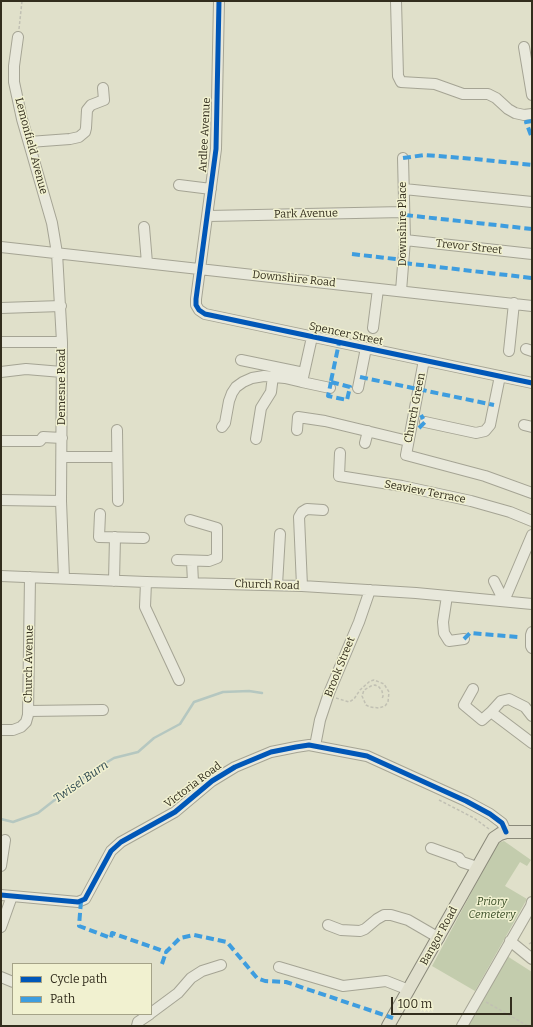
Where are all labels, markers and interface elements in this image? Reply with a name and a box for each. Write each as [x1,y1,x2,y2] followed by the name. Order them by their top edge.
[12,96,50,196] street label: Lemonfield Avenue
[196,97,214,173] street label: Ardlee Avenue
[396,182,410,266] street label: Downshire Place
[274,207,338,221] street label: Park Avenue
[435,237,503,257] street label: Trevor Street
[252,268,336,290] street label: Downshire Road
[308,320,384,348] street label: Spencer Street
[55,349,69,425] street label: Demesne Road
[402,372,428,444] street label: Church Green
[383,478,467,506] street label: Seaview Terrace
[234,577,300,593] street label: Church Road
[22,625,36,703] street label: Church Avenue
[322,635,358,699] street label: Brook Street
[51,758,111,806] water label: Twisel Burn
[162,759,224,811] street label: Victoria Road
[469,895,515,921] park label: Priory Cemetery
[417,904,461,968] street label: Bangor Road
[12,963,152,1015] legend
[50,972,107,986] text: Cycle path
[393,989,514,1015] scale bar
[50,992,75,1006] text: Path
[398,997,432,1011] text: 100 m

